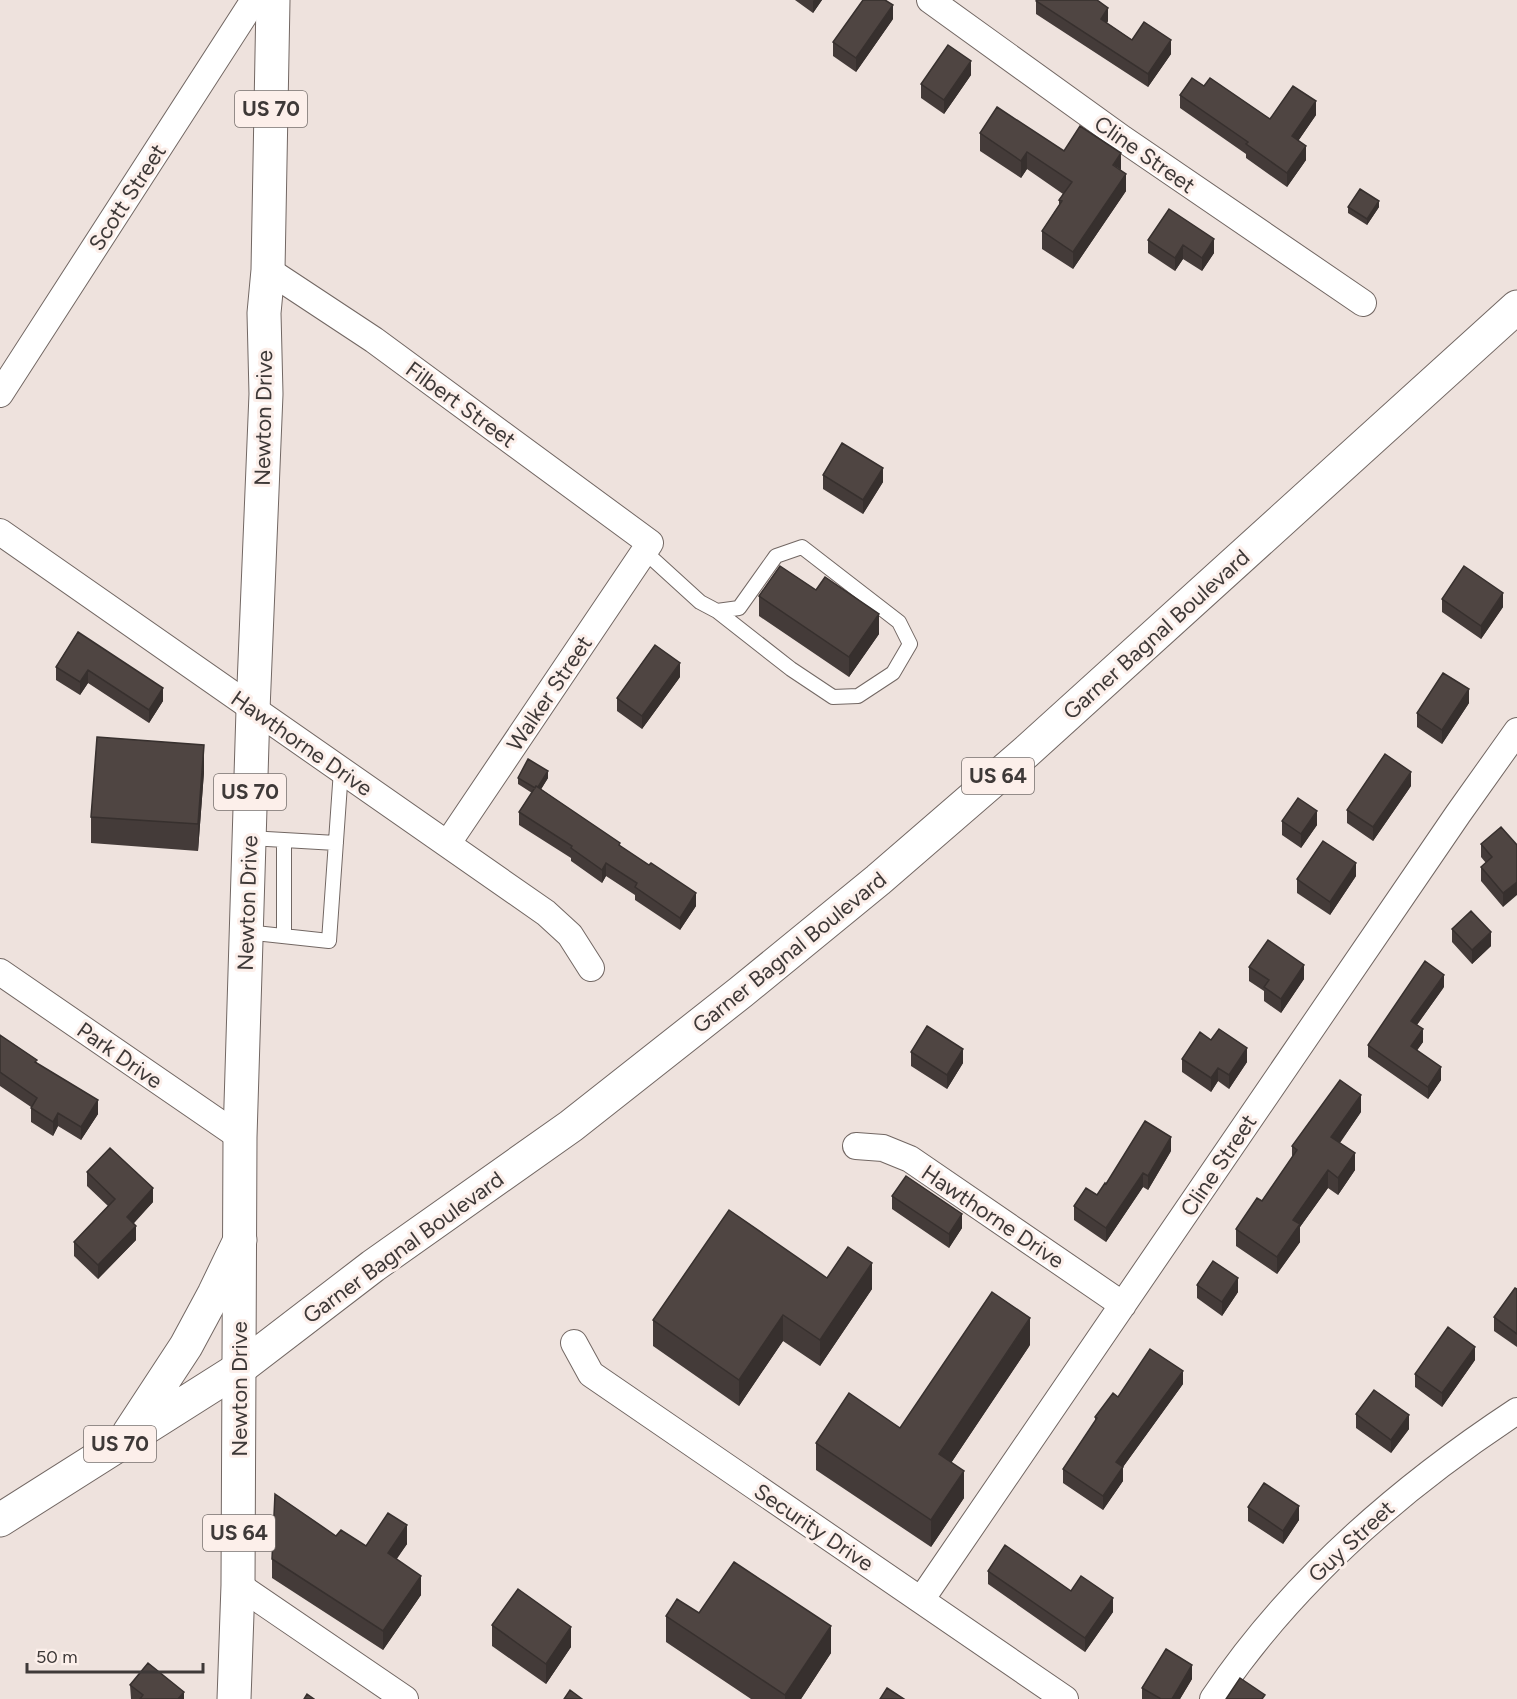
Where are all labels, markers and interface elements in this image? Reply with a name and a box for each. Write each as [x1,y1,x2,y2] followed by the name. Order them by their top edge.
[235,91,307,127] road number: US 70
[1089,110,1200,199] street label: Cline Street
[83,139,172,256] street label: Scott Street
[249,350,278,486] street label: Newton Drive
[400,355,521,453] street label: Filbert Street
[1058,543,1255,725] street label: Garner Bagnal Boulevard
[501,631,598,756] street label: Walker Street
[226,685,378,802] street label: Hawthorne Drive
[962,758,1034,794] road number: US 64
[214,774,286,810] road number: US 70
[232,835,263,971] street label: Newton Drive
[687,866,892,1039] street label: Garner Bagnal Boulevard
[72,1016,168,1095] street label: Park Drive
[1174,1109,1262,1221] street label: Cline Street
[916,1159,1069,1274] street label: Hawthorne Drive
[298,1165,509,1329] street label: Garner Bagnal Boulevard
[226,1321,253,1457] street label: Newton Drive
[84,1426,156,1462] road number: US 70
[749,1478,879,1577] street label: Security Drive
[1303,1495,1400,1588] street label: Guy Street
[203,1515,275,1551] road number: US 64
[27,1636,202,1674] scale bar
[36,1646,78,1668] text: 50 m

